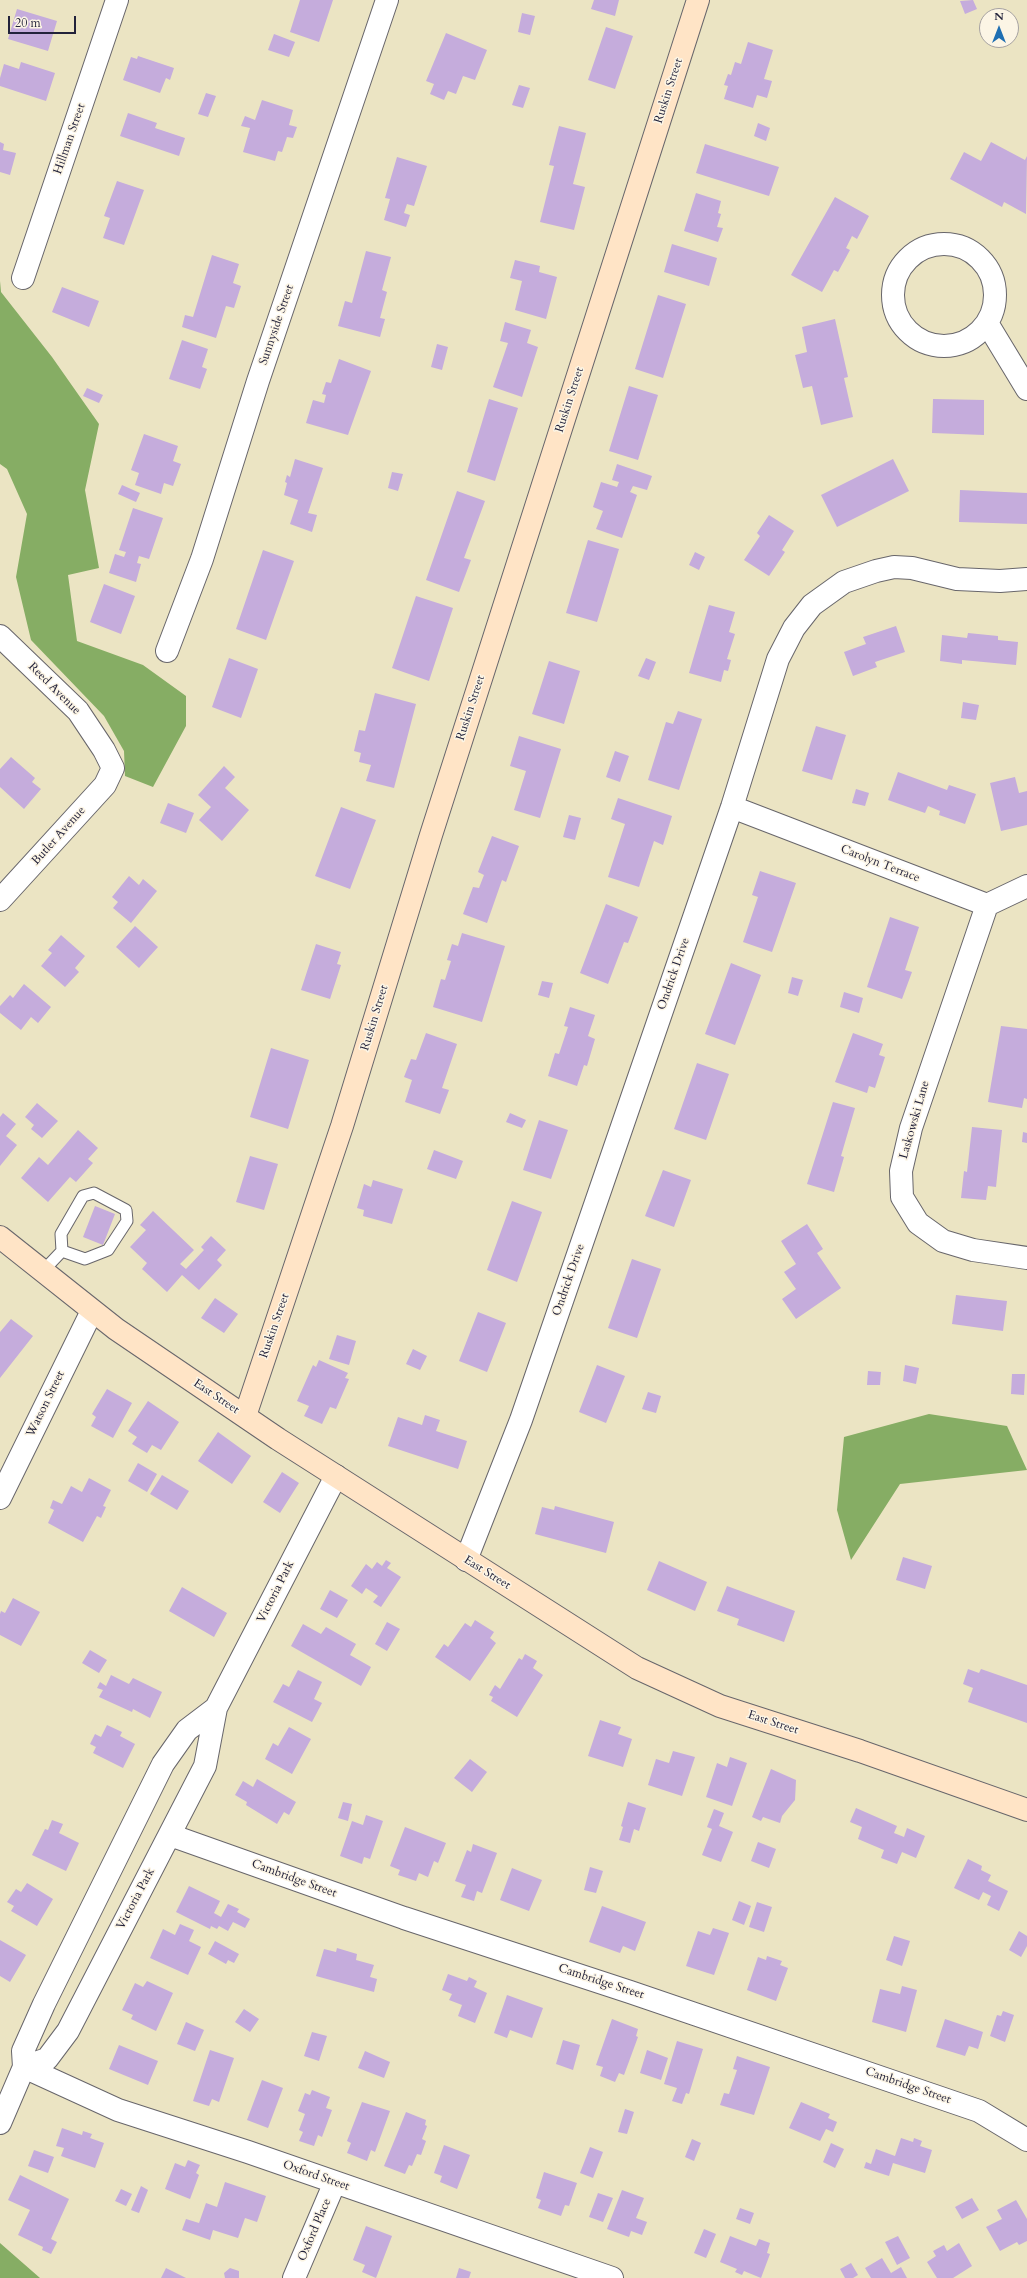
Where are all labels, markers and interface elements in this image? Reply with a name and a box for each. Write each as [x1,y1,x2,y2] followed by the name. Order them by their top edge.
[10,8,78,34] scale bar
[979,8,1019,48] north arrow
[994,9,1004,24] text: N
[15,15,41,31] text: 20 m
[652,57,686,125] street label: Ruskin Street
[51,102,89,176] street label: Hillman Street
[257,283,297,367] street label: Sunnyside Street
[553,366,587,434] street label: Ruskin Street
[25,660,83,718] street label: Reed Avenue
[454,674,488,742] street label: Ruskin Street
[29,804,89,868] street label: Butler Avenue
[838,842,922,886] street label: Carolyn Terrace
[655,936,693,1012] street label: Ondrick Drive
[358,984,392,1052] street label: Ruskin Street
[897,1079,933,1161] street label: Laskowski Lane
[550,1242,588,1318] street label: Ondrick Drive
[257,1292,293,1360] street label: Ruskin Street
[24,1369,68,1439] street label: Watson Street
[190,1376,242,1418] street label: East Street
[461,1553,513,1593] street label: East Street
[254,1559,298,1625] street label: Victoria Park
[746,1708,800,1738] street label: East Street
[250,1857,338,1901] street label: Cambridge Street
[114,1866,158,1932] street label: Victoria Park
[556,1961,646,2003] street label: Cambridge Street
[863,2065,953,2107] street label: Cambridge Street
[281,2158,351,2194] street label: Oxford Street
[295,2196,335,2264] street label: Oxford Place

